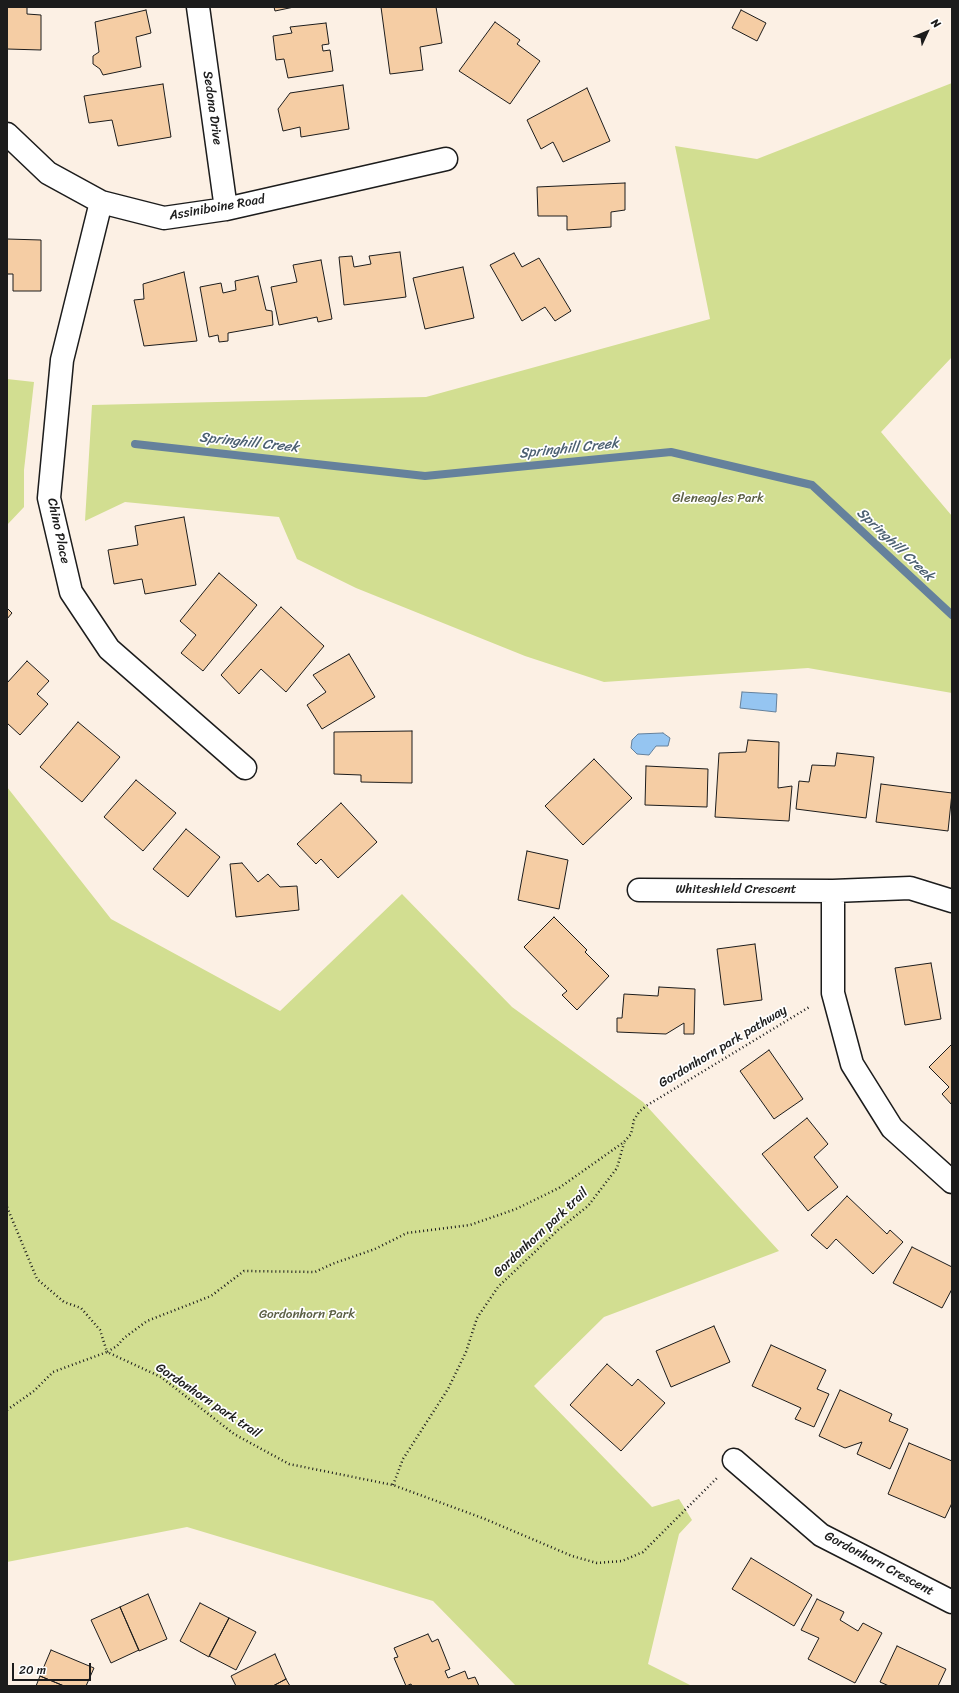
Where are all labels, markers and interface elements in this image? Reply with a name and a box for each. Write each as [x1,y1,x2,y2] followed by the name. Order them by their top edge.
[907,12,947,52] north arrow
[927,14,945,33] text: N
[199,70,225,146] street label: Sedona Drive
[168,192,266,224] street label: Assiniboine Road
[199,429,299,457] water label: Springhill Creek
[519,435,619,463] water label: Springhill Creek
[672,491,764,507] park label: Gleneagles Park
[43,497,73,565] street label: Chino Place
[853,505,937,585] water label: Springhill Creek
[675,882,797,898] street label: Whiteshield Crescent
[656,1003,790,1091] street label: Gordonhorn park pathway
[491,1185,591,1281] street label: Gordonhorn park trail
[259,1307,355,1323] park label: Gordonhorn Park
[152,1360,264,1442] street label: Gordonhorn park trail
[822,1529,936,1599] street label: Gordonhorn Crescent
[14,1655,93,1681] scale bar
[19,1659,46,1681] text: 20 m

